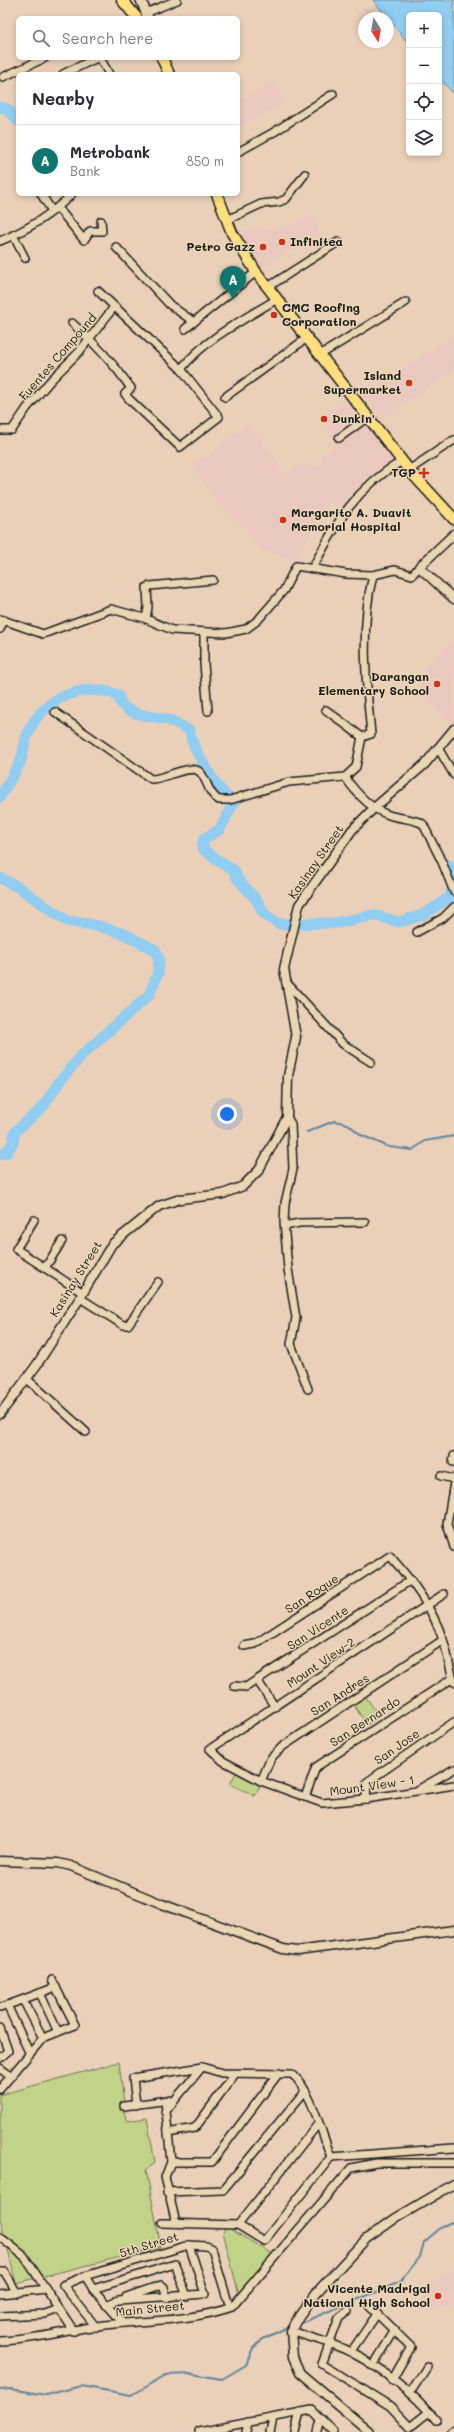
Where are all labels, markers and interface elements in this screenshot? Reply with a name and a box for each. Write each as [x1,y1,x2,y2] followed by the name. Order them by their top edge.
[358,12,394,48] north arrow
[406,12,442,156] map controls
[406,12,442,48] button: +
[16,16,240,60] search box
[30,27,52,49] icon: search
[62,28,153,48] text: Search here
[406,48,442,84] button: −
[406,84,442,120] button: locate
[32,87,94,109] text: Nearby
[406,120,442,156] button: layers
[70,142,150,162] text: Metrobank
[40,152,50,169] text: A
[186,152,224,169] text: 850 m
[70,162,100,179] text: Bank
[290,233,343,249] place label: Infinitea
[277,237,287,247] marker: Infinitea
[186,238,255,254] place label: Petro Gazz
[258,242,268,252] marker: Petro Gazz
[220,266,246,299] pin: A
[282,299,360,329] place label: CMC Roofing Corporation
[15,309,100,403] street label: Fuentes Compound
[269,310,279,320] marker: CMC Roofing Corporation
[324,367,401,397] place label: Island Supermarket
[404,378,414,388] marker: Island Supermarket
[332,410,375,426] place label: Dunkin'
[319,414,329,424] marker: Dunkin'
[391,464,416,480] place label: TGP
[419,468,429,478] marker: TGP
[291,504,411,534] place label: Margarito A. Duavit Memorial Hospital
[278,515,288,525] marker: Margarito A. Duavit Memorial Hospital
[318,668,429,698] place label: Darangan Elementary School
[432,679,442,689] marker: Darangan Elementary School
[284,821,347,902] street label: Kasinay Street
[217,1104,237,1124] your location
[45,1237,105,1319] street label: Kasinay Street
[281,1570,341,1617] street label: San Roque
[284,1601,351,1653] street label: San Vicente
[283,1633,358,1691] street label: Mount View-2
[307,1669,372,1719] street label: San Andres
[326,1693,403,1750] street label: San Bernardo
[371,1725,422,1768] street label: San Jose
[329,1771,415,1799] street label: Mount View - 1
[117,2227,180,2261] street label: 5th Street
[303,2280,430,2310] place label: Vicente Madrigal National High School
[433,2291,443,2301] marker: Vicente Madrigal National High School
[115,2296,185,2320] street label: Main Street

